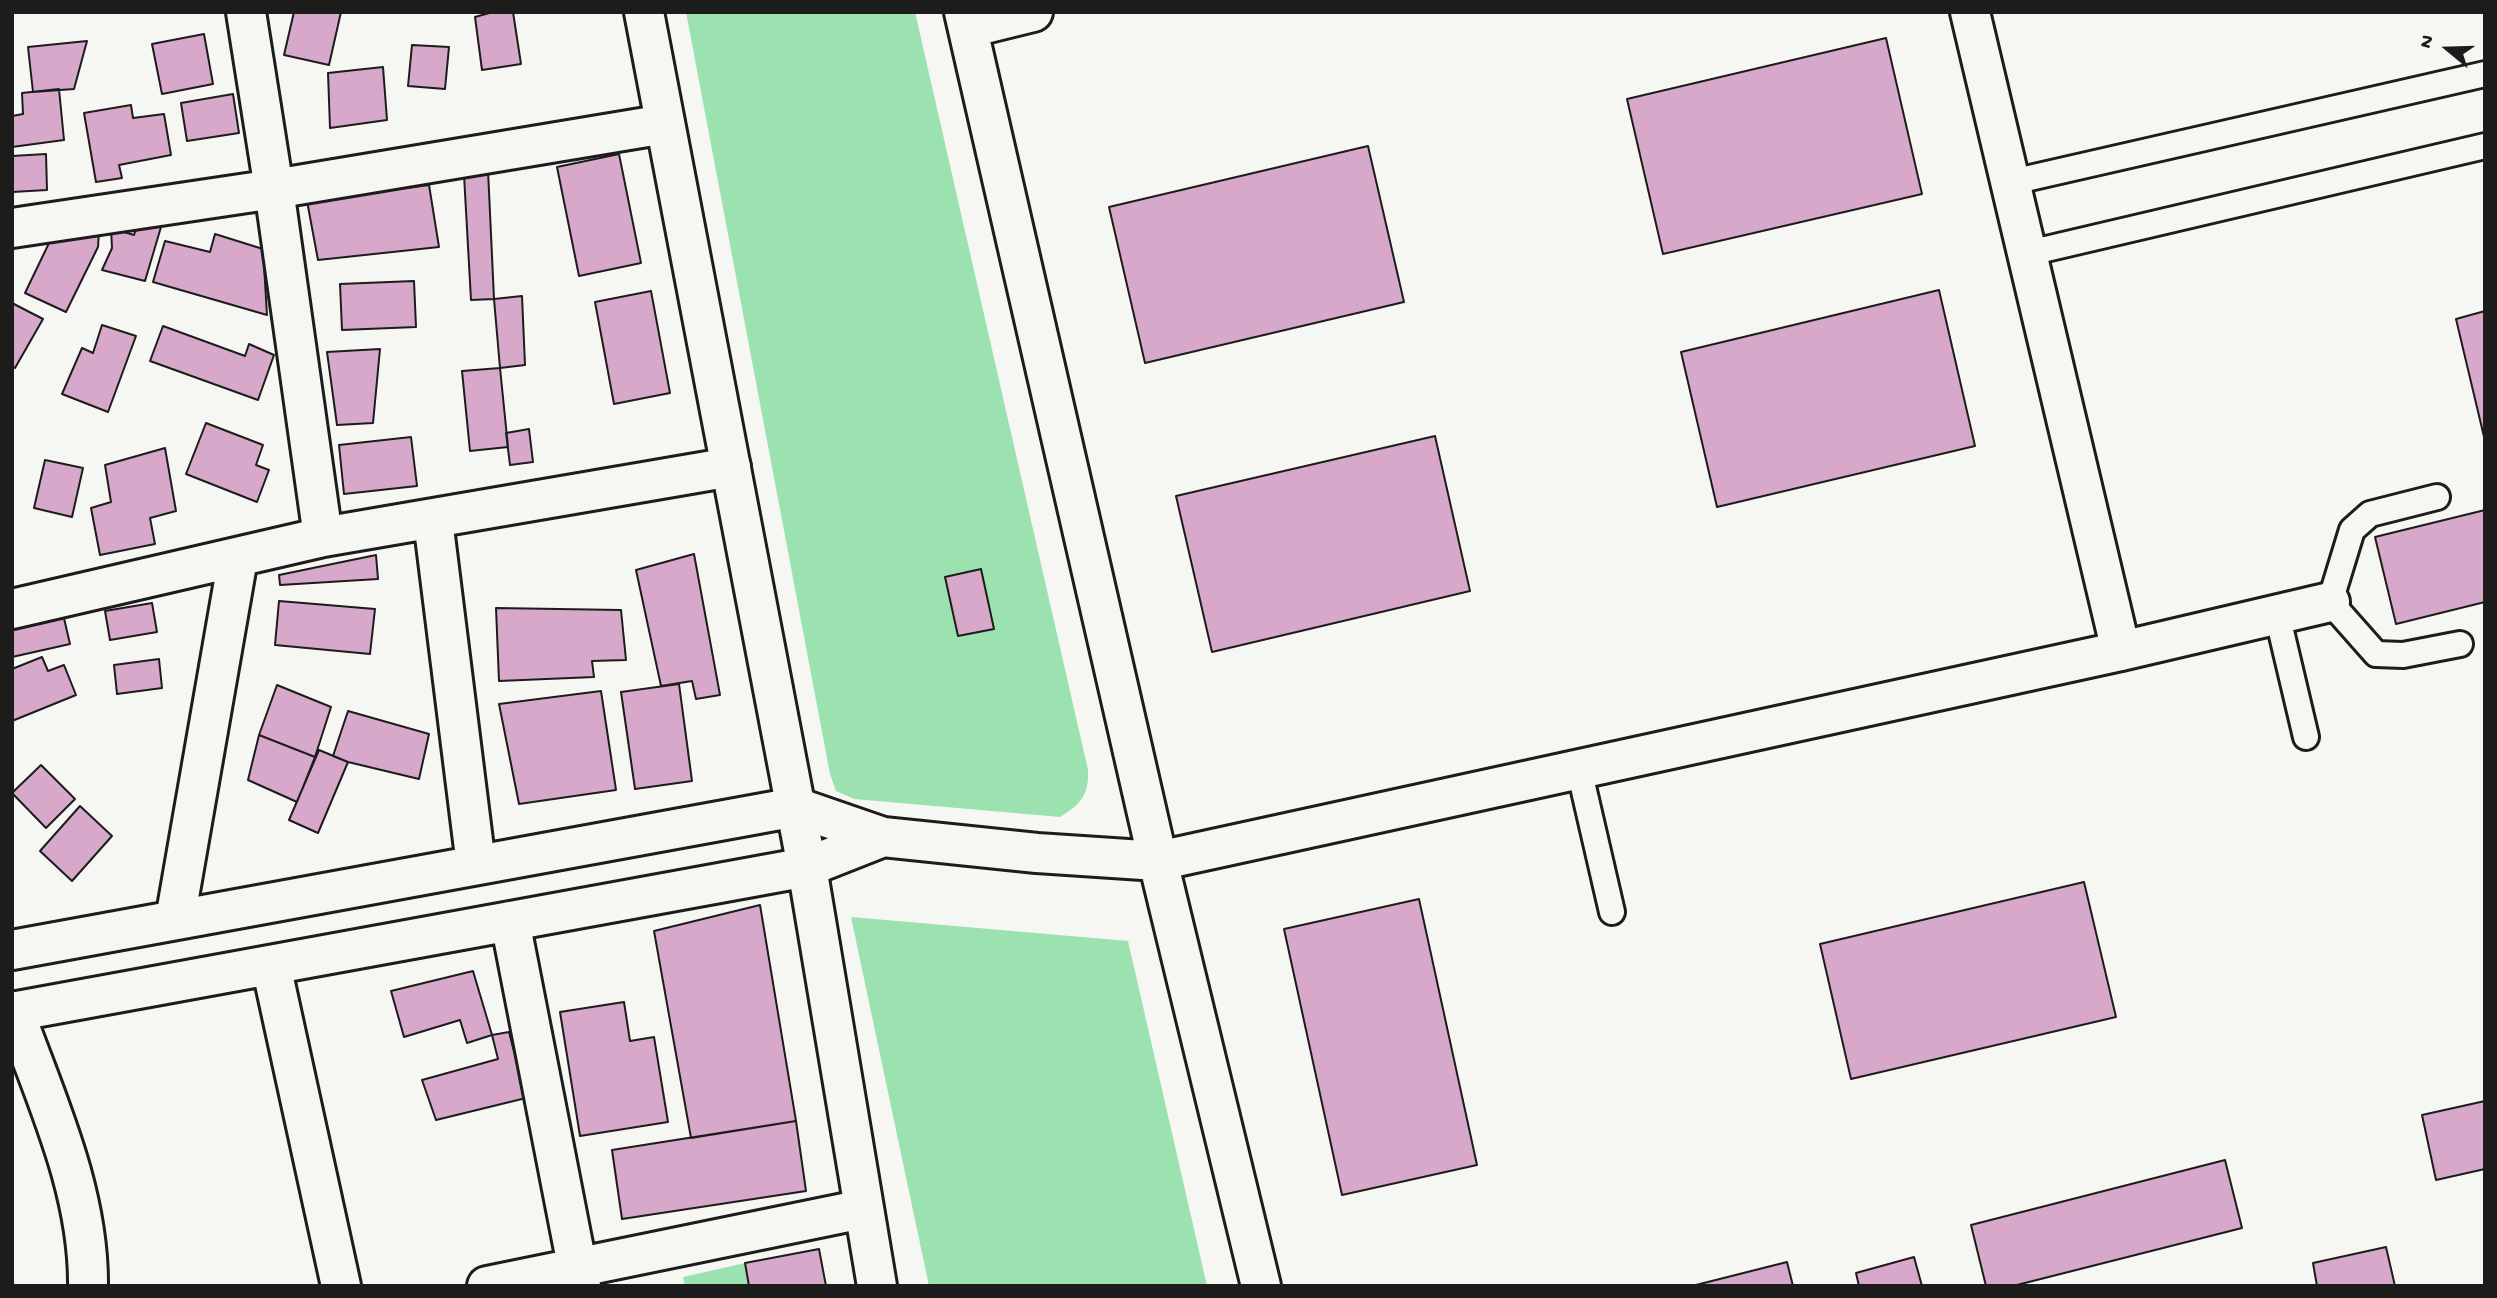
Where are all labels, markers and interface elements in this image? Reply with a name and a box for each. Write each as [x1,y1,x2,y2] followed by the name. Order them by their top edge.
[2413,14,2483,84] north arrow
[2415,32,2441,52] text: N

